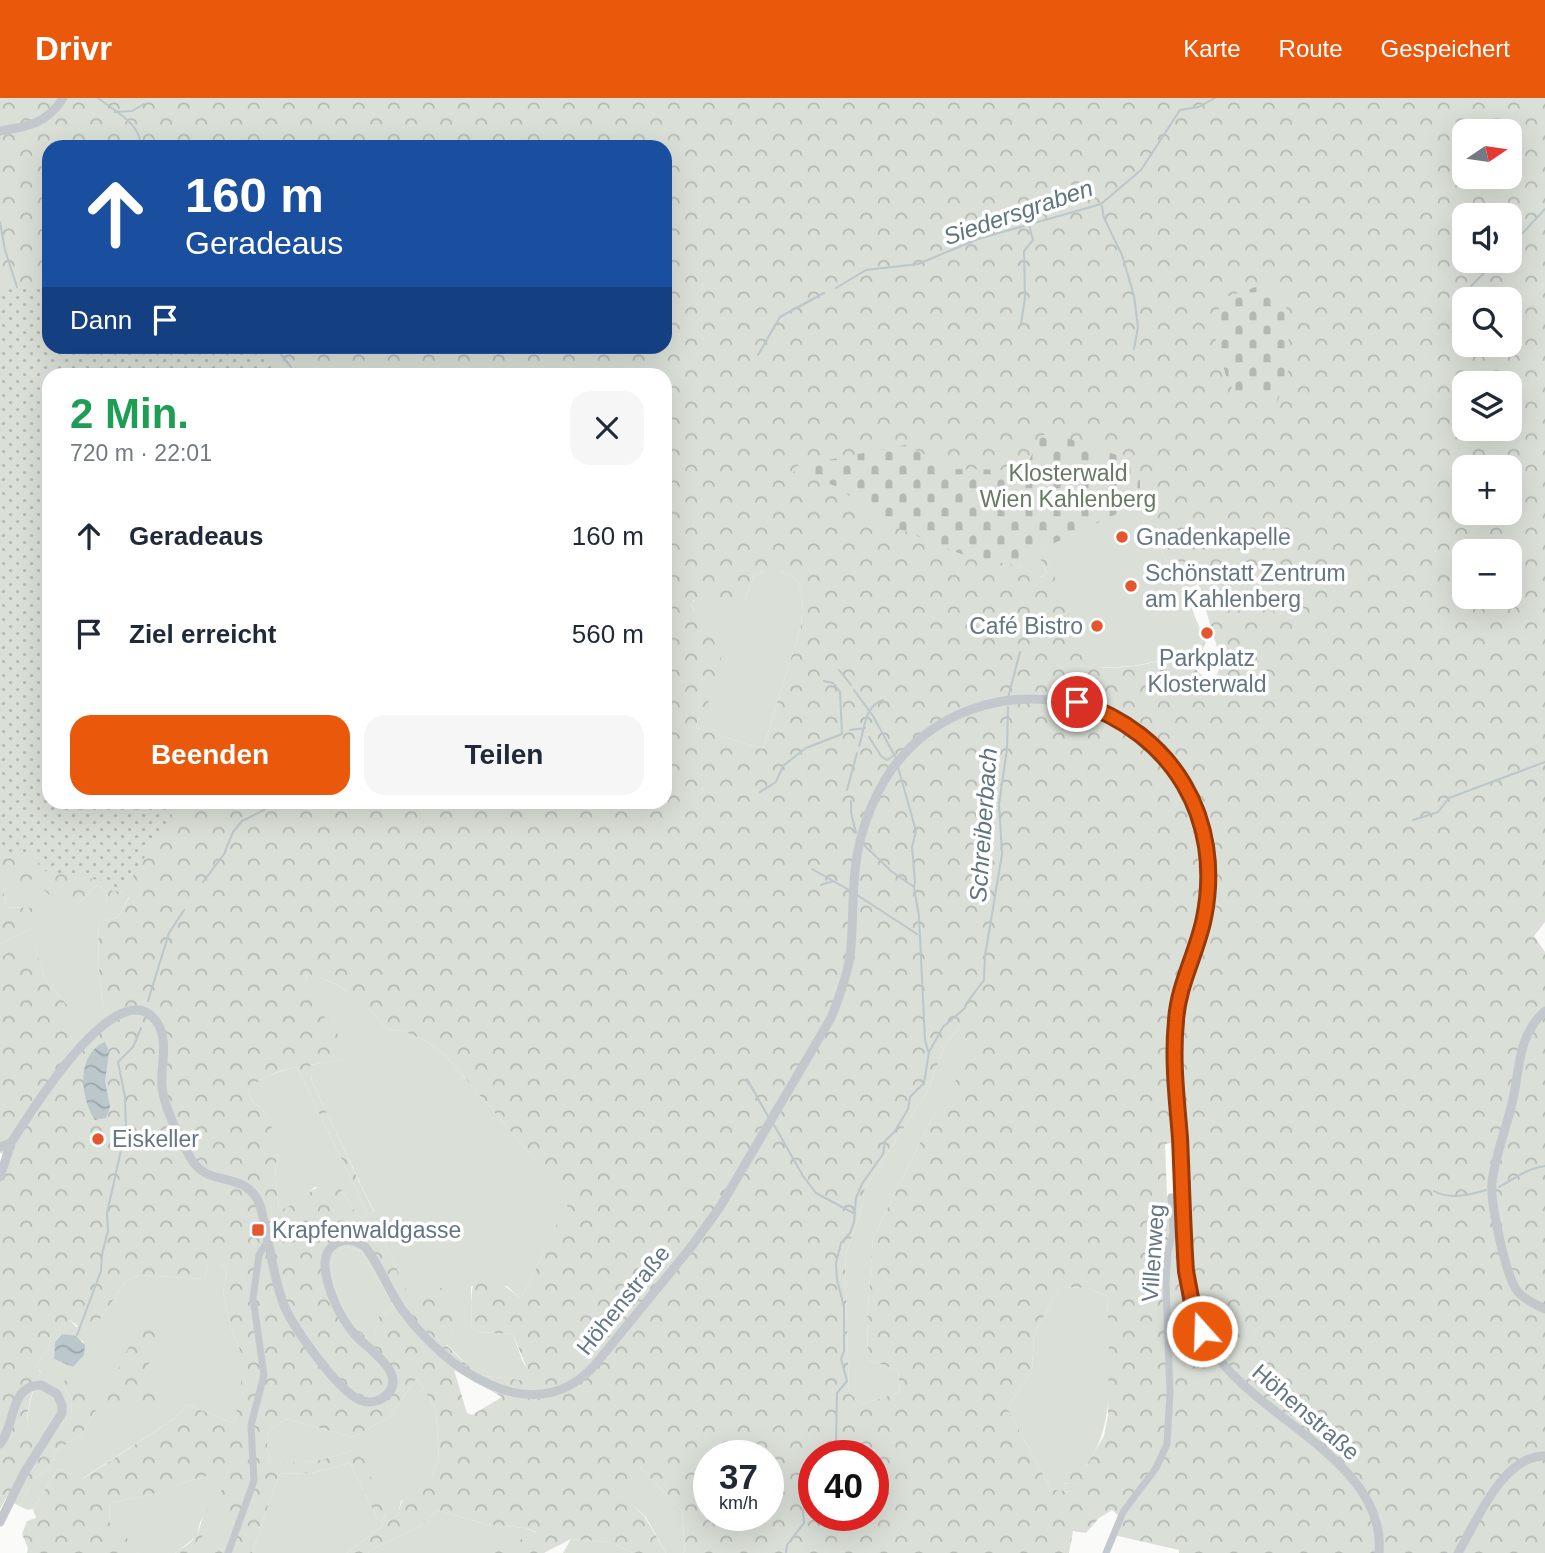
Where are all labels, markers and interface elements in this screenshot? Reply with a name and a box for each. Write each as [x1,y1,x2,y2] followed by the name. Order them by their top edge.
[35,30,112,67] text: Drivr
[1183,35,1241,62] text: Karte
[1279,35,1343,62] text: Route
[1381,35,1510,62] text: Gespeichert
[1452,119,1522,189] north arrow
[1452,119,1522,609] map controls
[70,168,161,259] icon: ahead
[185,168,324,222] text: 160 m
[940,174,1096,250] water label: Siedersgraben
[1452,203,1522,273] button: sound
[185,225,343,261] text: Geradeaus
[1452,287,1522,357] button: search
[146,301,184,339] icon: arrive
[70,305,132,335] text: Dann
[1452,371,1522,441] button: layers
[70,390,189,437] text: 2 Min.
[570,391,644,465] button: close
[70,440,212,466] text: 720 m · 22:01
[1452,455,1522,525] button: +
[980,460,1156,512] park label: Klosterwald Wien Kahlenberg
[70,517,108,555] icon: ahead
[129,521,263,551] text: Geradeaus
[572,521,644,551] text: 160 m
[1136,524,1291,550] place label: Gnadenkapelle
[1114,529,1130,545] marker: Gnadenkapelle
[1452,539,1522,609] button: −
[1145,560,1346,612] place label: Schönstatt Zentrum am Kahlenberg
[1123,578,1139,594] marker: Schönstatt Zentrum am Kahlenberg
[969,613,1083,639] place label: Café Bistro
[70,615,108,653] icon: arrive
[1089,618,1105,634] marker: Café Bistro
[129,619,276,649] text: Ziel erreicht
[572,619,644,649] text: 560 m
[1199,625,1215,641] marker: Parkplatz Klosterwald
[1148,645,1266,697] place label: Parkplatz Klosterwald
[1047,672,1107,732] pin
[1058,683,1096,721] icon: arrive
[70,715,350,795] button: Beenden
[364,715,644,795] button: Teilen
[964,747,1002,903] water label: Schreiberbach
[112,1126,199,1152] place label: Eiskeller
[90,1131,106,1147] marker: Eiskeller
[1137,1203,1169,1303] street label: Villenweg
[272,1217,461,1243] place label: Krapfenwaldgasse
[250,1222,266,1238] marker: Krapfenwaldgasse
[571,1240,675,1360] street label: Höhenstraße
[1165,1294,1239,1368] position arrow
[1247,1359,1365,1465] street label: Höhenstraße
[798,1440,889,1531] speed limit sign: 40
[719,1457,758,1496] text: 37
[719,1493,758,1513] text: km/h

